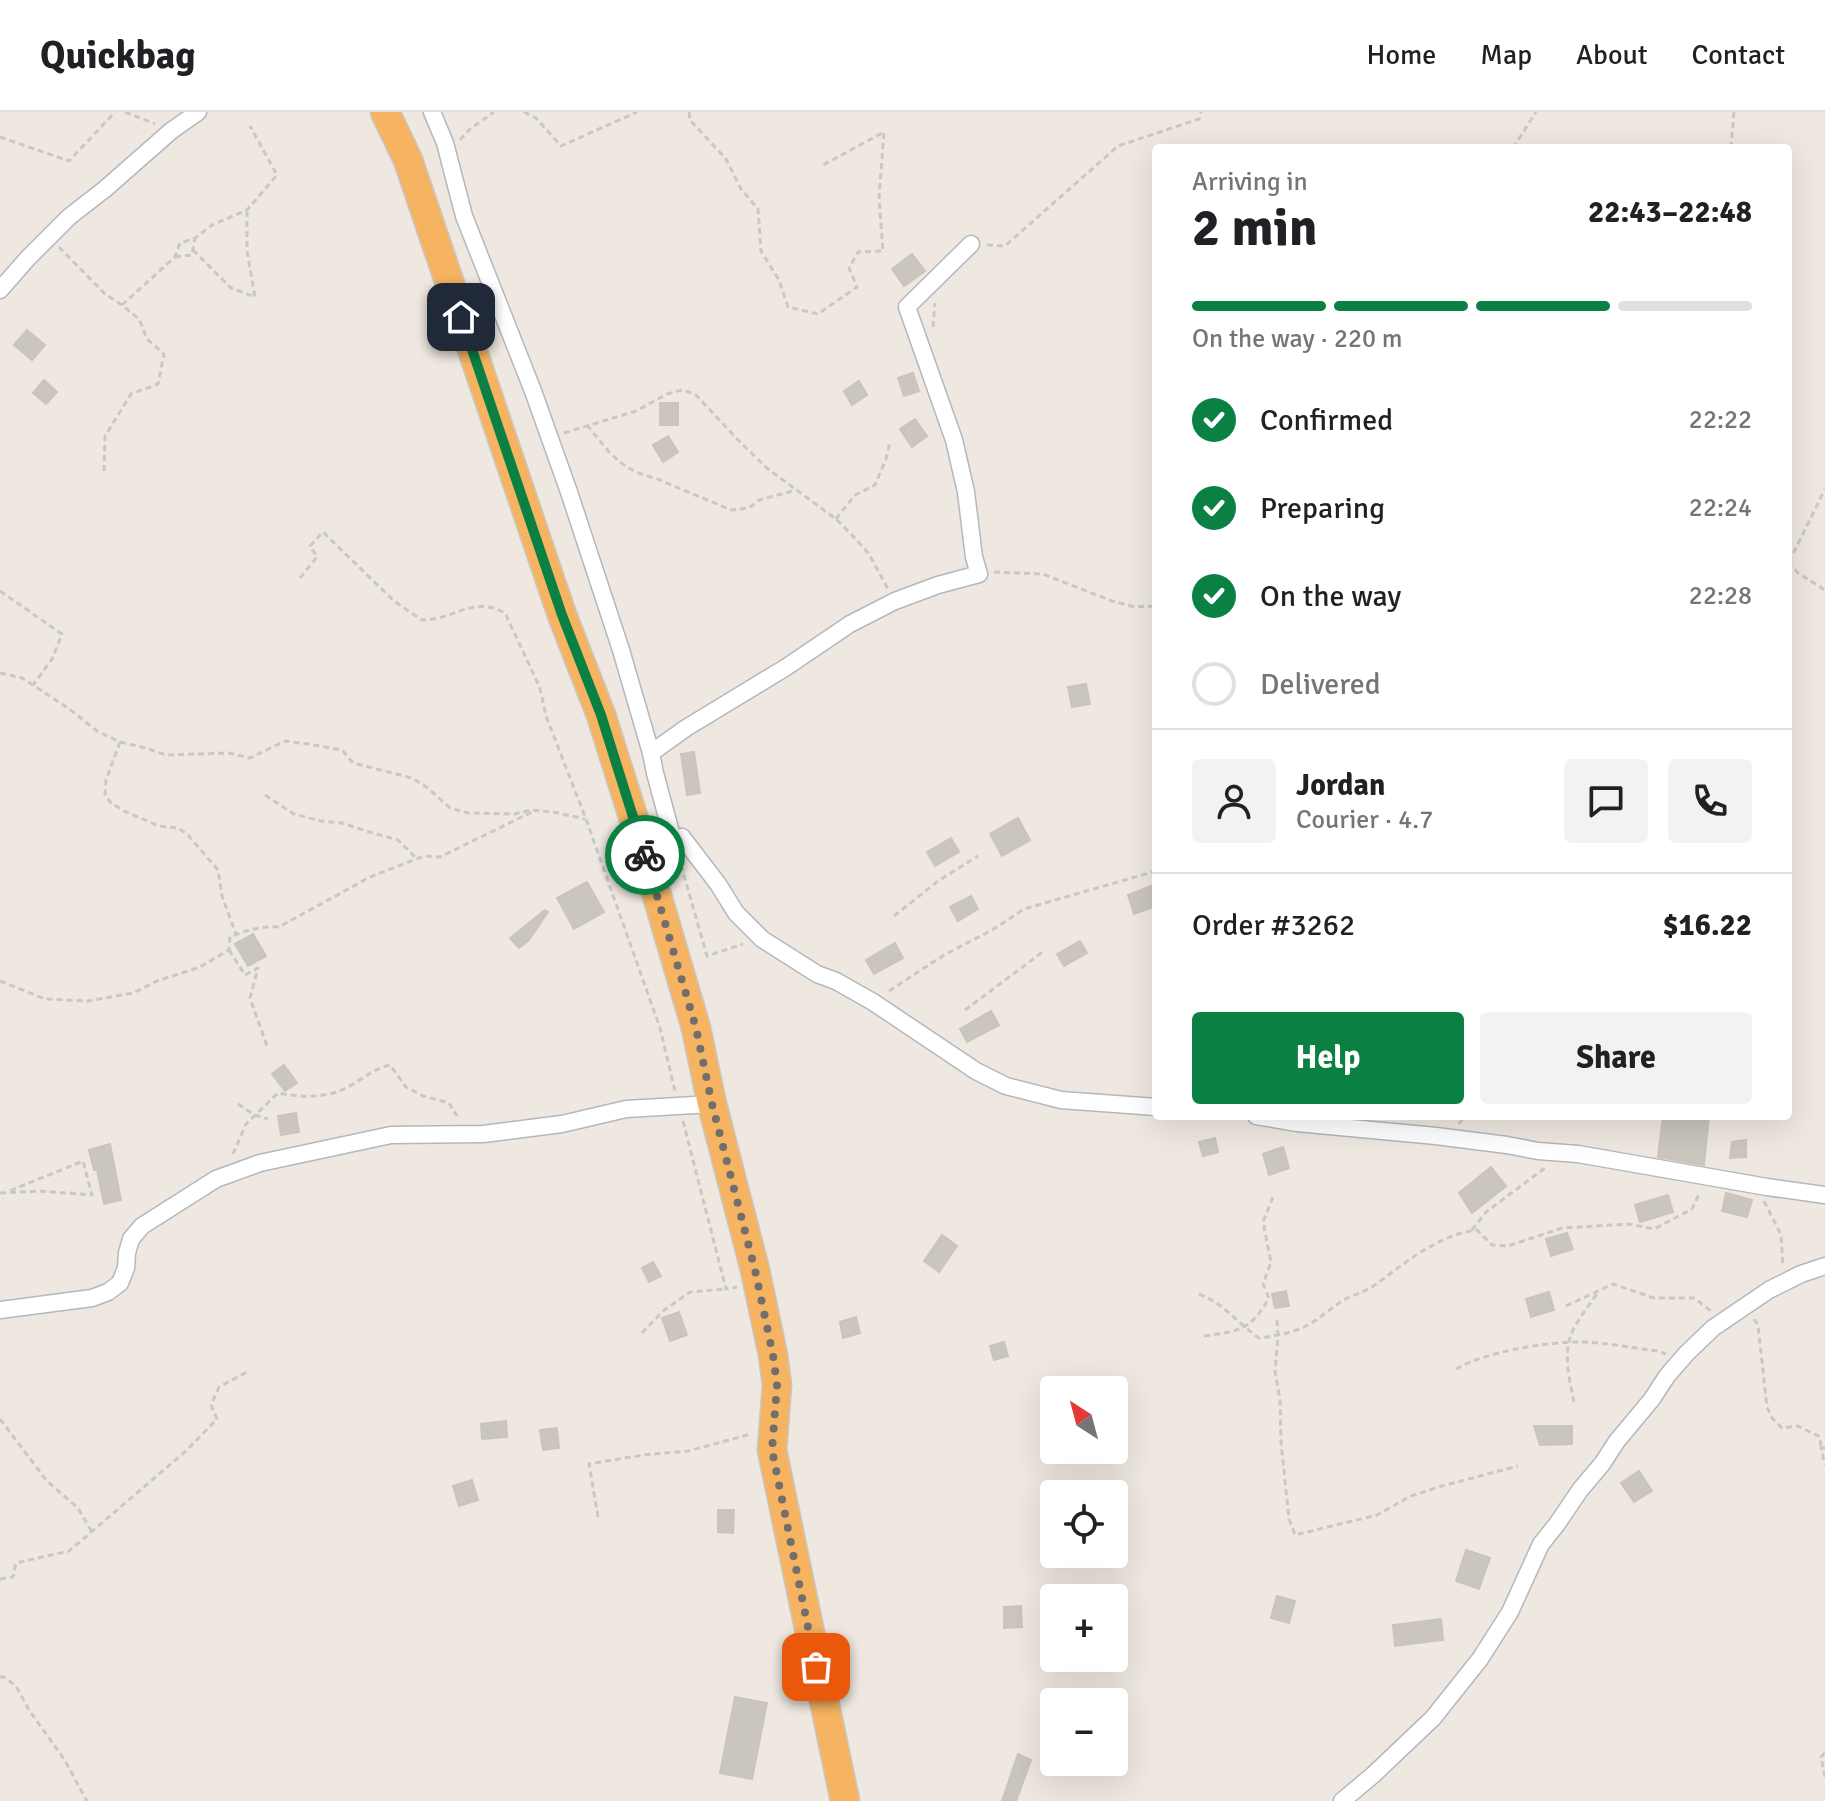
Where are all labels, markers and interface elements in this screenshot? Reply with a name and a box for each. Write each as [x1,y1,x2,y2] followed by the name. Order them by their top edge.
[40,32,196,79] text: Quickbag
[1367,38,1436,72] text: Home
[1480,38,1532,72] text: Map
[1576,38,1648,72] text: About
[1692,38,1785,72] text: Contact
[1192,166,1308,198] text: Arriving in
[1588,194,1752,231] text: 22:43–22:48
[1192,196,1318,260] text: 2 min
[427,283,495,351] pin
[439,295,483,339] icon: home
[1192,323,1402,355] text: On the way · 220 m
[1192,398,1236,442] icon: check
[1260,402,1393,439] text: Confirmed
[1689,404,1752,436] text: 22:22
[1192,486,1236,530] icon: check
[1260,490,1385,527] text: Preparing
[1689,492,1752,524] text: 22:24
[1192,574,1236,618] icon: check
[1260,578,1401,615] text: On the way
[1689,580,1752,612] text: 22:28
[1260,666,1381,703] text: Delivered
[1192,759,1276,843] button: person
[1564,759,1648,843] button: chat
[1668,759,1752,843] button: phone
[1296,767,1385,804] text: Jordan
[1296,804,1433,836] text: Courier · 4.7
[605,815,685,895] courier
[623,833,667,877] icon: bike
[1192,907,1355,944] text: Order #3262
[1662,907,1752,944] text: $16.22
[1192,1012,1464,1104] button: Help
[1480,1012,1752,1104] button: Share
[1040,1376,1128,1464] north arrow
[1040,1376,1128,1776] map controls
[1040,1480,1128,1568] button: locate
[1040,1584,1128,1672] button: +
[782,1633,850,1701] pin
[794,1645,838,1689] icon: bag
[1040,1688,1128,1776] button: −

